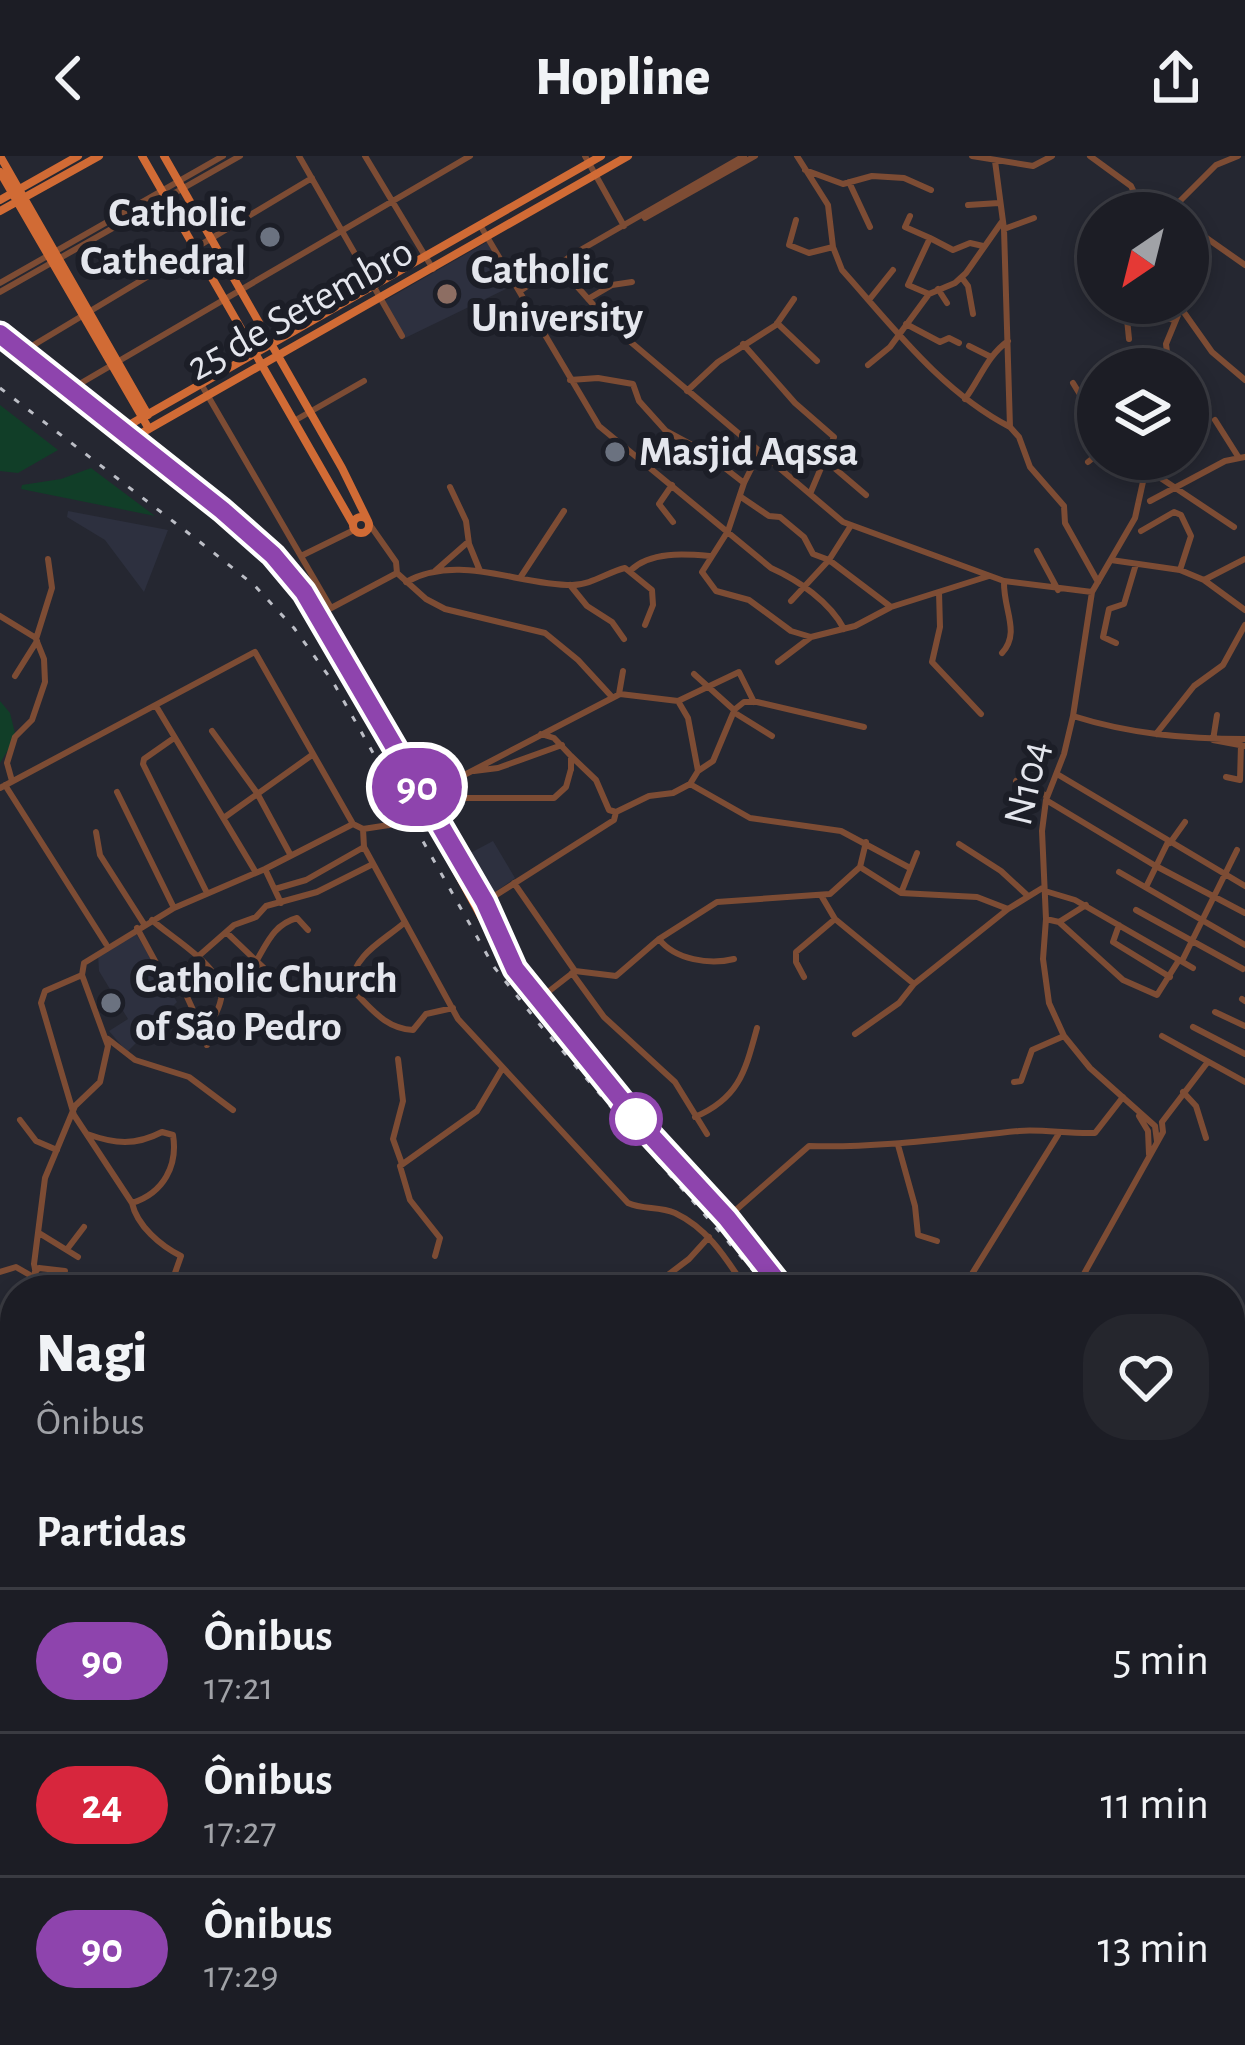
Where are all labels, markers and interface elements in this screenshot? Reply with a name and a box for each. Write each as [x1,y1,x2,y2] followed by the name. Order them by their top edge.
[36,45,102,111] icon: back
[1143,45,1209,111] icon: share
[535,51,710,105] text: Hopline
[80,192,246,282] place label: Catholic Cathedral
[1077,192,1209,324] north arrow
[1077,192,1209,480] map controls
[257,224,283,250] marker: Catholic Cathedral
[180,230,420,388] street label: 25 de Setembro
[471,249,643,339] place label: Catholic University
[434,281,460,307] marker: Catholic University
[1077,348,1209,480] button: layers
[639,431,859,473] place label: Masjid Aqssa
[602,439,628,465] marker: Masjid Aqssa
[997,737,1057,829] street label: N104
[363,748,471,826] line badge: 90
[396,766,438,808] text: 90
[135,958,398,1048] place label: Catholic Church of São Pedro
[98,990,124,1016] marker: Catholic Church of São Pedro
[611,1094,661,1144] unlabelled marker
[1083,1314,1209,1440] button: heart
[36,1325,148,1382] text: Nagi
[36,1403,145,1442] text: Ônibus
[36,1510,187,1555] text: Partidas
[204,1614,333,1659] text: Ônibus
[1113,1638,1209,1683] text: 5 min
[81,1640,123,1682] text: 90
[204,1668,274,1707] text: 17:21
[204,1758,333,1803] text: Ônibus
[1101,1782,1209,1827] text: 11 min
[82,1784,122,1826] text: 24
[204,1812,277,1851] text: 17:27
[204,1902,333,1947] text: Ônibus
[1097,1926,1209,1971] text: 13 min
[81,1928,123,1970] text: 90
[204,1956,279,1995] text: 17:29

